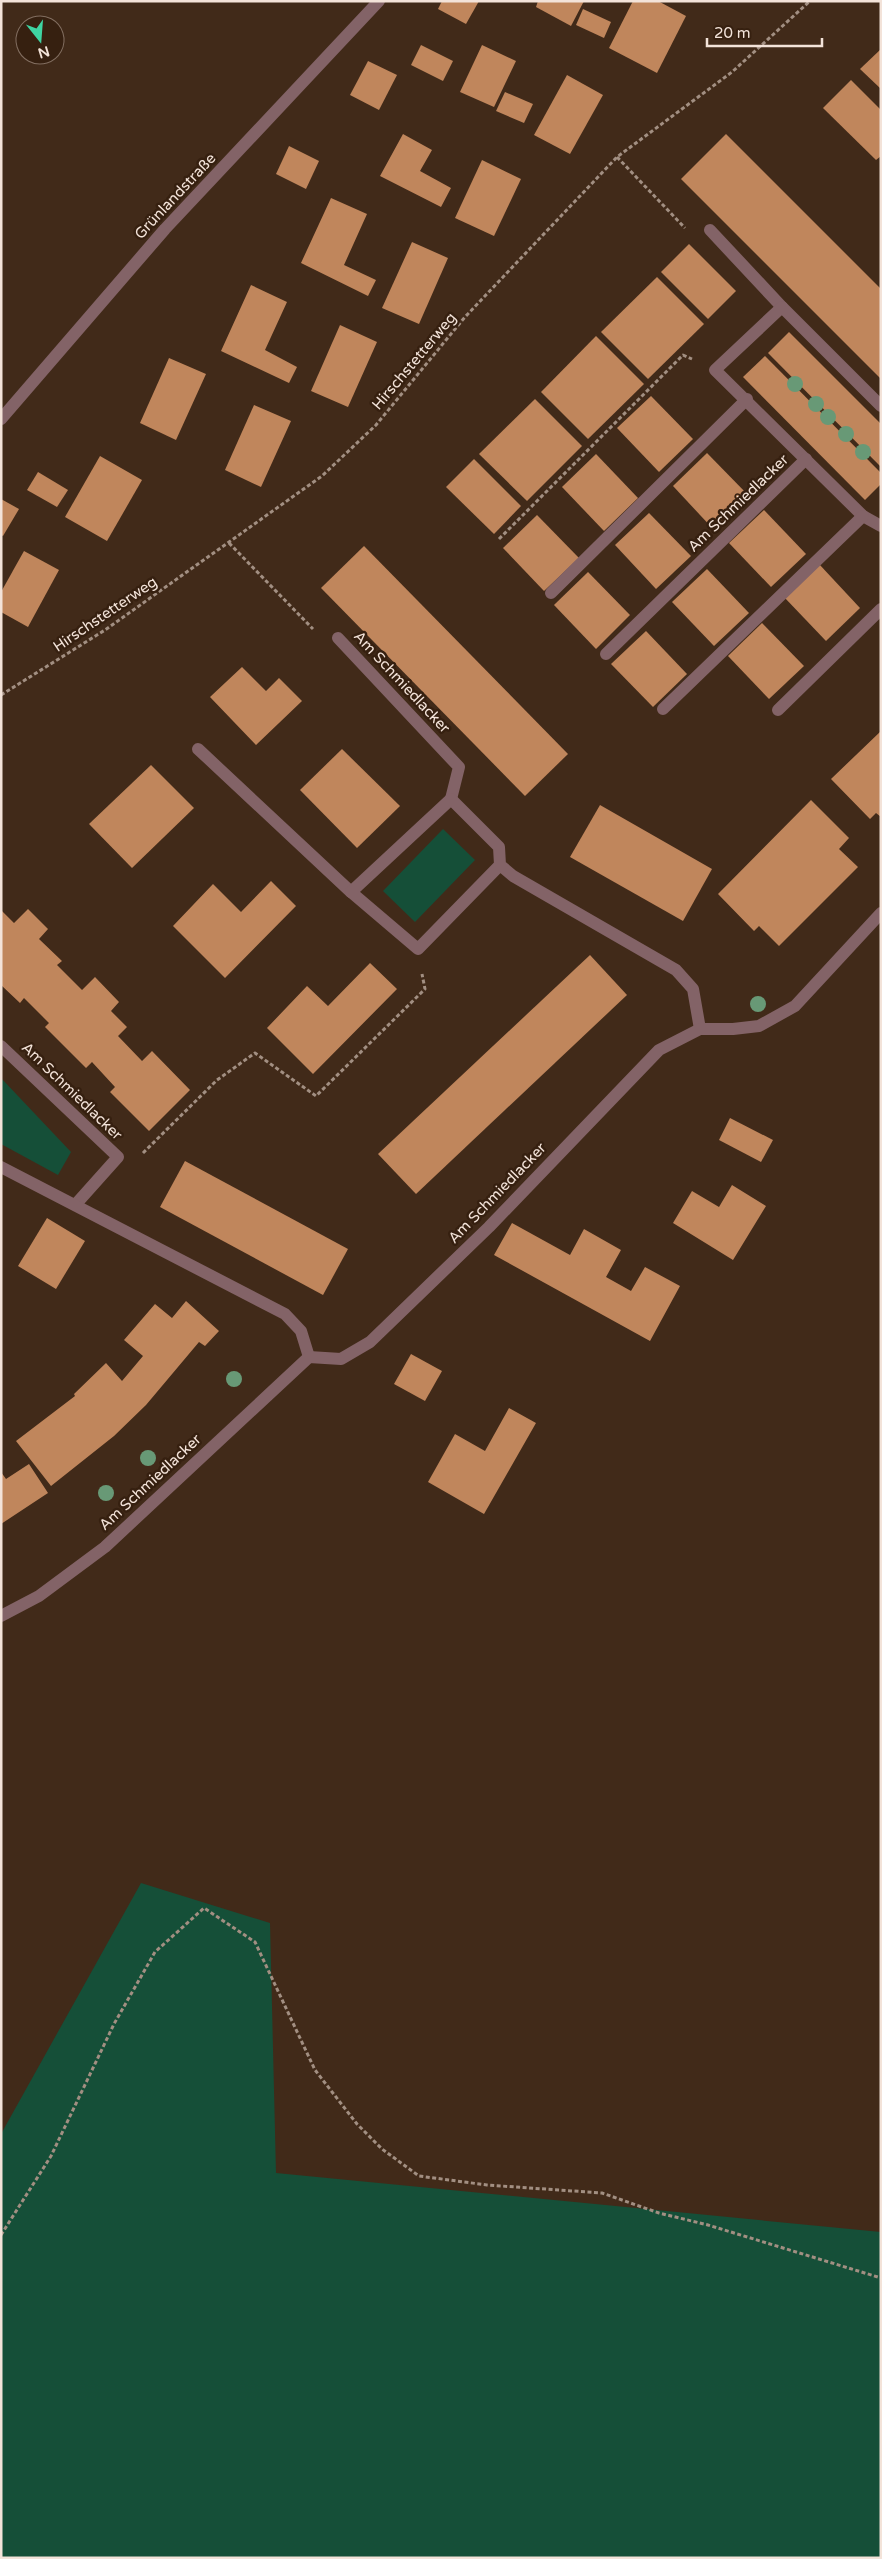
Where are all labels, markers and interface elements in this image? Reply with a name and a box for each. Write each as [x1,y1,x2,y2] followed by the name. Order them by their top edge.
[15,15,65,65] north arrow
[707,15,822,47] scale bar
[714,24,751,42] text: 20 m
[36,42,52,62] text: N
[131,149,219,243] street label: Grünlandstraße
[368,309,460,413] street label: Hirschstetterweg
[684,450,792,556] street label: Am Schmiedlacker
[50,573,160,655] street label: Hirschstetterweg
[350,627,454,737] street label: Am Schmiedlacker
[18,1038,126,1144] street label: Am Schmiedlacker
[444,1139,550,1247] street label: Am Schmiedlacker
[95,1430,205,1534] street label: Am Schmiedlacker

